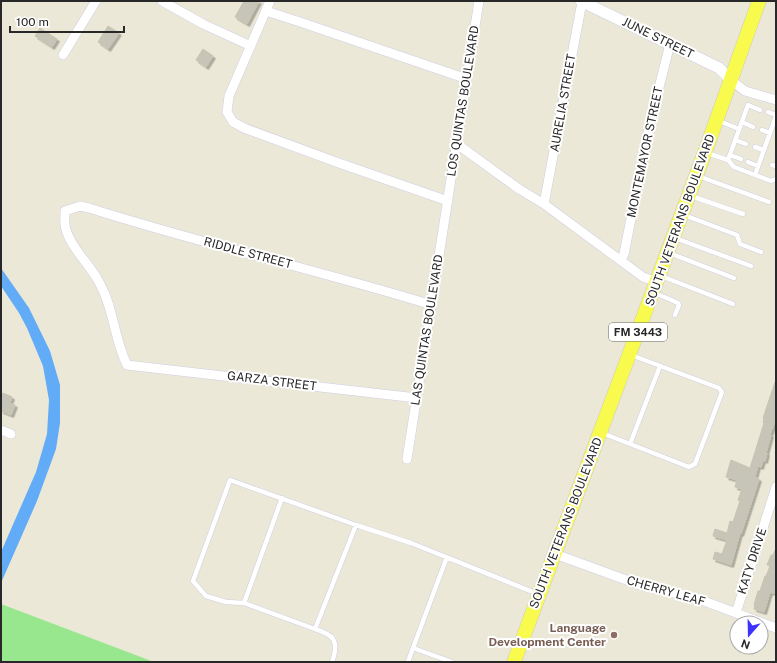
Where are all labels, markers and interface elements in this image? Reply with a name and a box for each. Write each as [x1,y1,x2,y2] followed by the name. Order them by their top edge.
[10,8,124,34] scale bar
[16,15,49,29] text: 100 m
[620,15,696,61] street label: JUNE STREET
[444,25,482,177] street label: LOS QUINTAS BOULEVARD
[547,53,579,153] street label: AURELIA STREET
[624,85,666,219] street label: MONTEMAYOR STREET
[642,132,718,308] street label: SOUTH VETERANS BOULEVARD
[202,234,294,272] street label: RIDDLE STREET
[408,254,446,406] street label: LAS QUINTAS BOULEVARD
[609,323,667,341] road number: FM 3443
[226,369,318,393] street label: GARZA STREET
[527,436,605,610] street label: SOUTH VETERANS BOULEVARD
[735,526,769,596] street label: KATY DRIVE
[625,573,707,609] street label: CHERRY LEAF
[729,615,769,655] north arrow
[488,621,606,649] place label: Language Development Center
[609,630,619,640] marker: Language Development Center
[739,637,752,652] text: N

